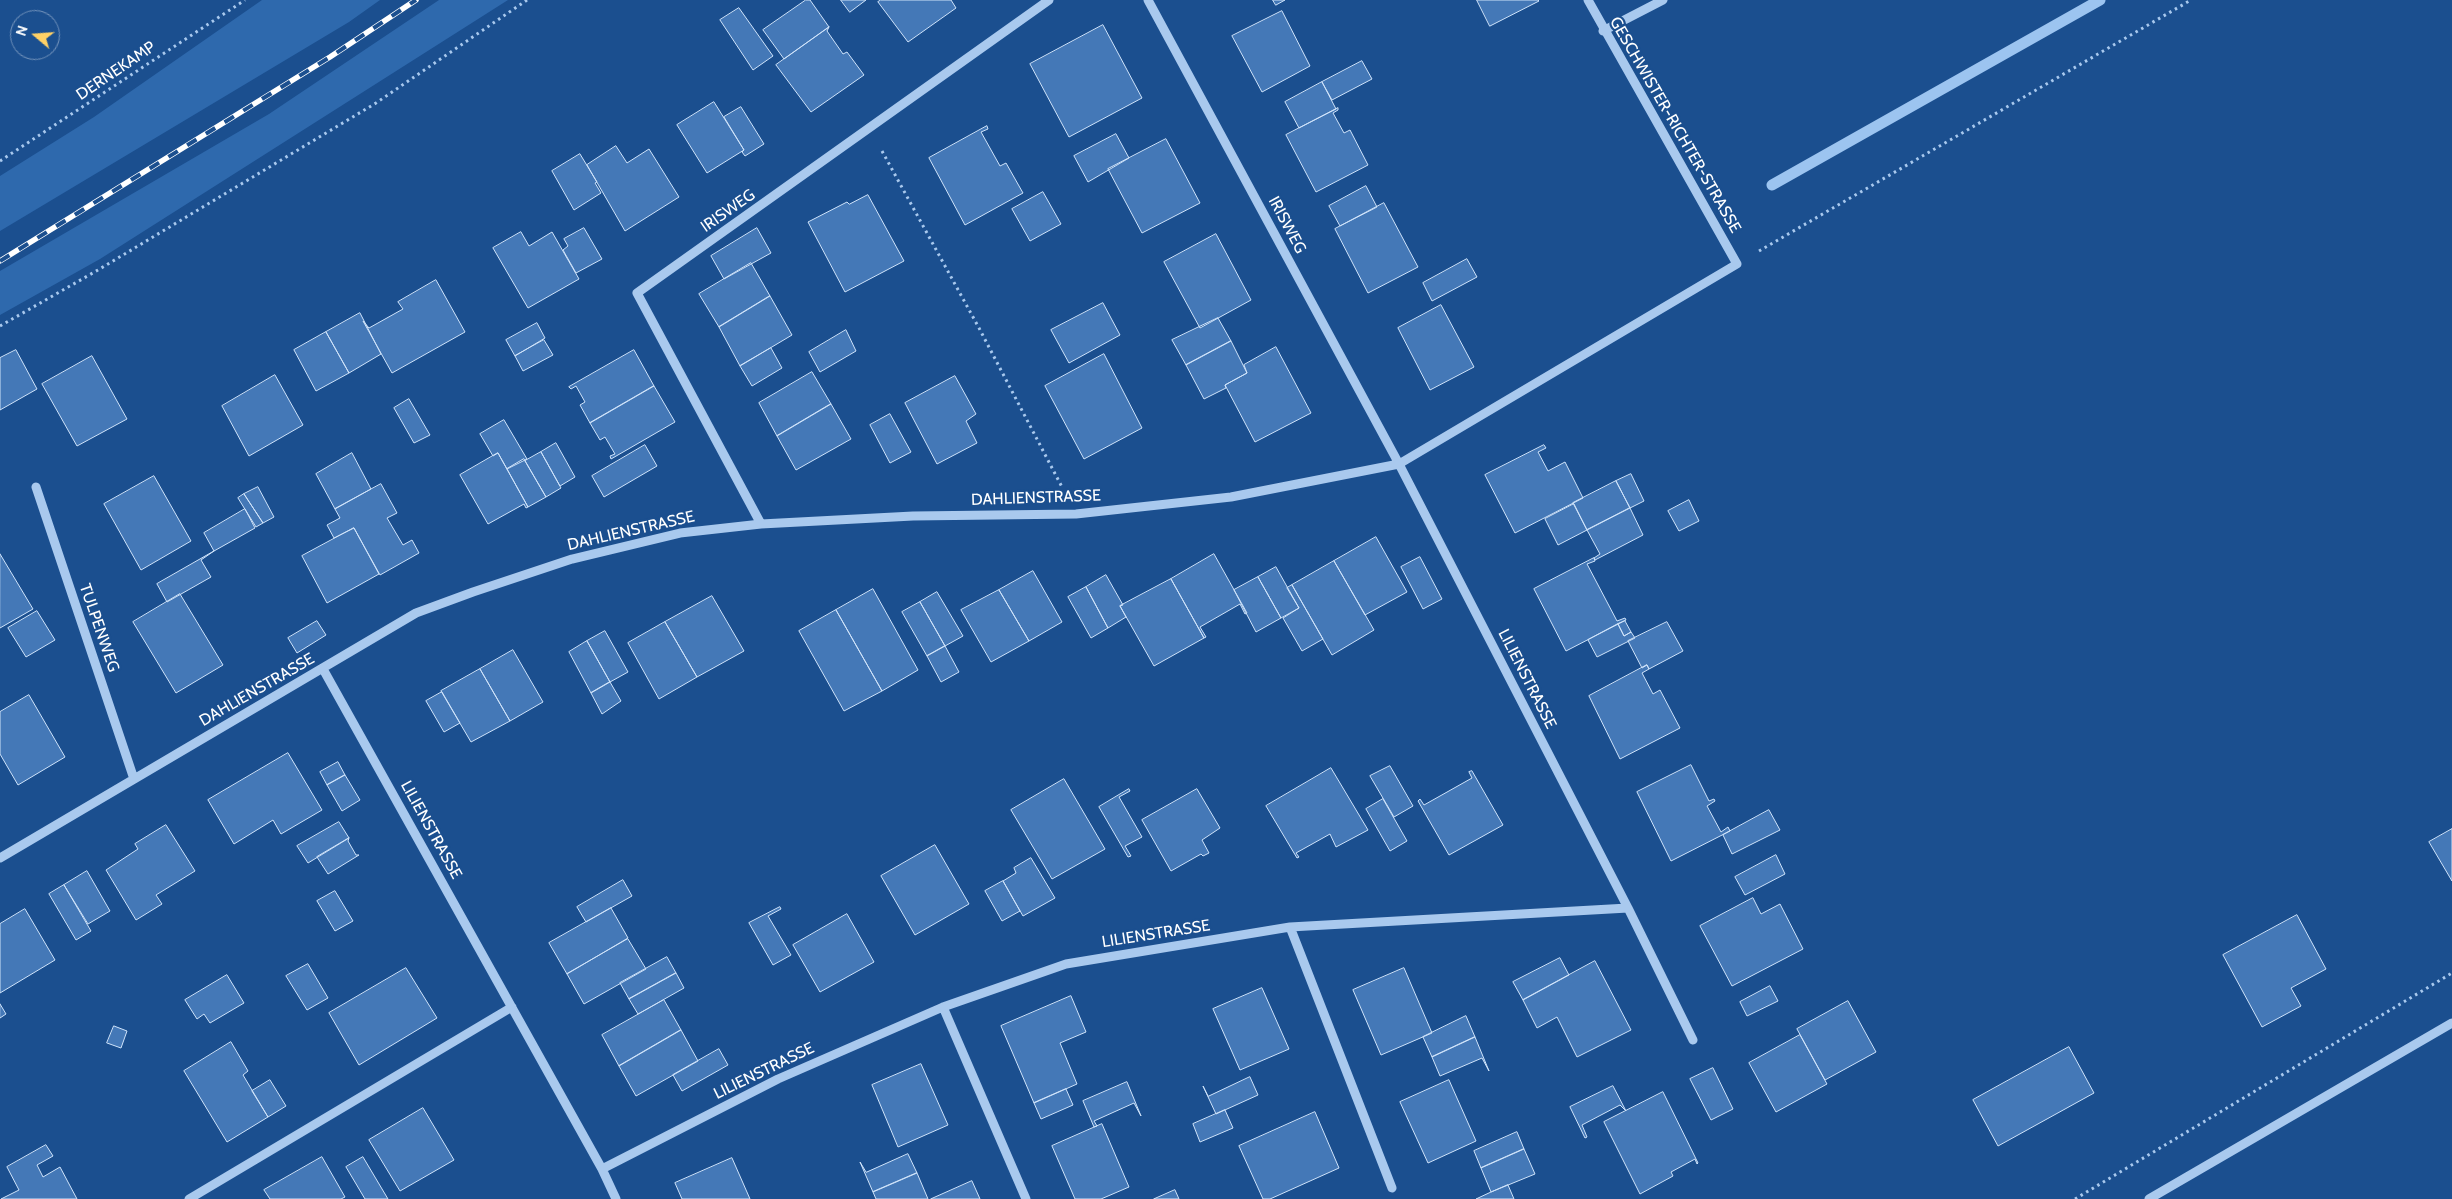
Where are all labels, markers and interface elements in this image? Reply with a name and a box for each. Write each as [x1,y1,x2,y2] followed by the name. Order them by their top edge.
[10,10,60,60] north arrow
[1605,14,1745,236] street label: GESCHWISTER-RICHTER-STRASSE
[12,23,32,38] text: N
[73,38,159,104] street label: DERNEKAMP
[697,185,759,237] street label: IRISWEG
[1264,193,1310,257] street label: IRISWEG
[971,486,1101,510] street label: DAHLIENSTRASSE
[566,507,696,555] street label: DAHLIENSTRASSE
[75,581,123,675] street label: TULPENWEG
[1494,626,1560,732] street label: LILIENSTRASSE
[196,649,318,731] street label: DAHLIENSTRASSE
[396,778,466,882] street label: LILIENSTRASSE
[1101,916,1211,952] street label: LILIENSTRASSE
[711,1038,817,1104] street label: LILIENSTRASSE

